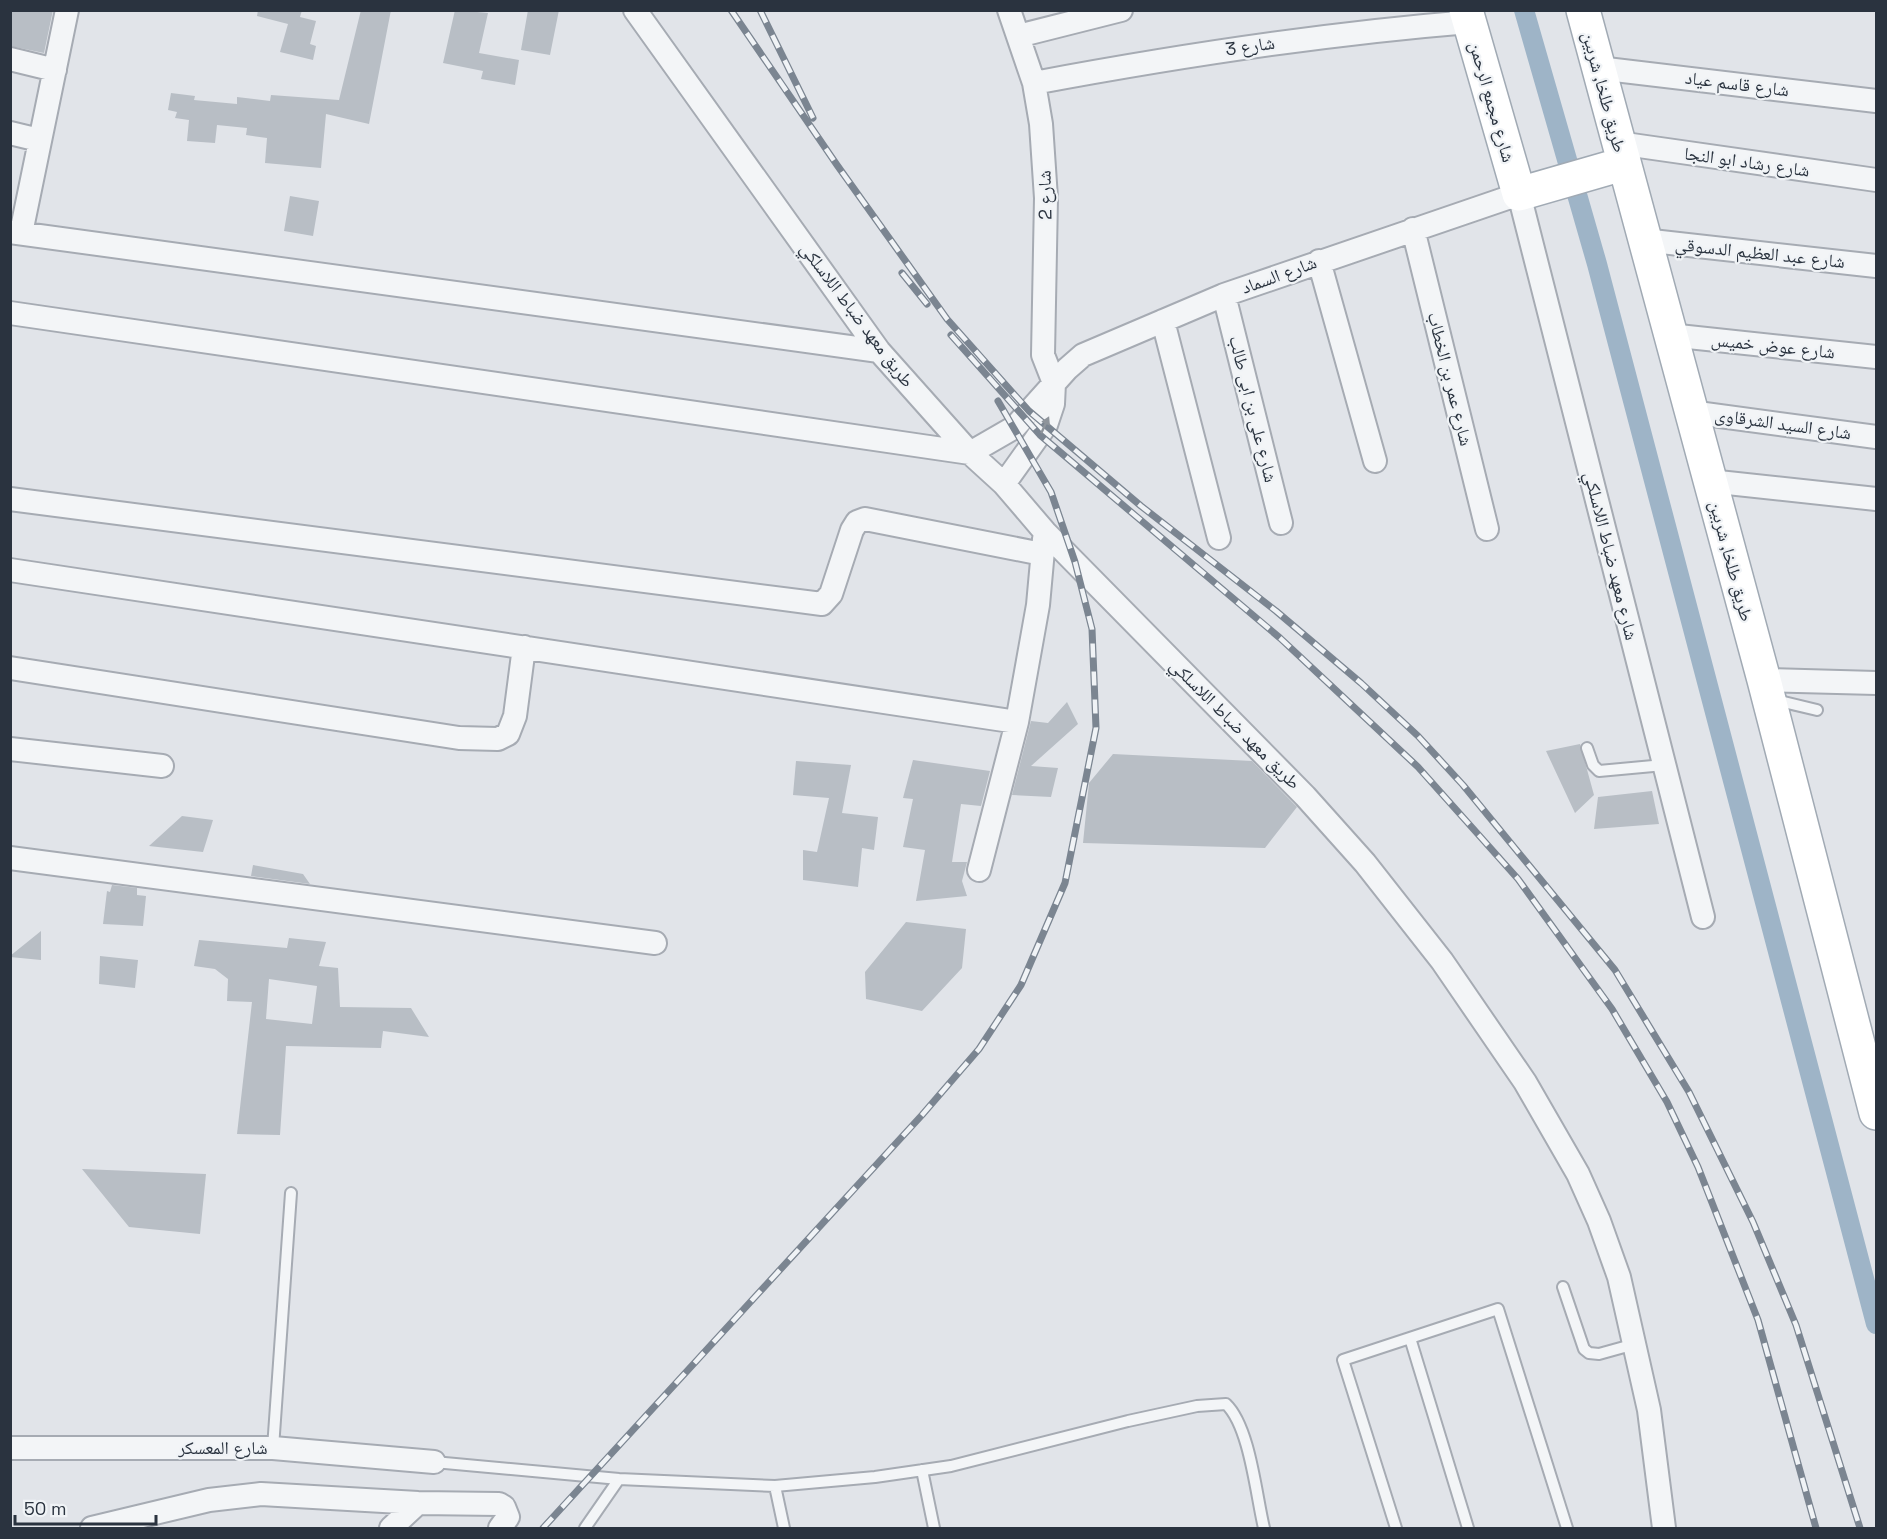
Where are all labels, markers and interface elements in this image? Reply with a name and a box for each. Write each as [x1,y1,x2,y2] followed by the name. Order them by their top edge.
[1577,29,1632,155] street label: طريق طلخا, شربين
[1224,31,1276,60] street label: شارع 3
[1463,39,1521,165] street label: شارع مجمع الرحمن
[1684,66,1790,102] street label: شارع قاسم عياد
[1683,141,1811,182] street label: شارع رشاد ابو النجا
[1033,170,1056,220] street label: شارع 2
[1674,232,1846,276] street label: شارع عبد العظيم الدسوقي
[793,238,919,394] street label: طريق معهد ضباط اللاسلكي
[1238,250,1320,299] street label: شارع السماد
[1423,310,1478,448] street label: شارع عمر بن الخطاب
[1710,328,1836,363] street label: شارع عوض خميس
[1224,333,1283,485] street label: شارع على بن ابى طالب
[1713,403,1853,444] street label: شارع السيد الشرقاوى
[1040,417,1049,434] one-way arrow
[1576,469,1644,643] street label: شارع معهد ضباط اللاسلكي
[1704,498,1759,624] street label: طريق طلخا, شربين
[1163,653,1306,796] street label: طريق معهد ضباط اللاسلكي
[177,1436,268,1459] street label: شارع المعسكر
[15,1488,156,1526] scale bar
[24,1497,66,1520] text: 50 m

